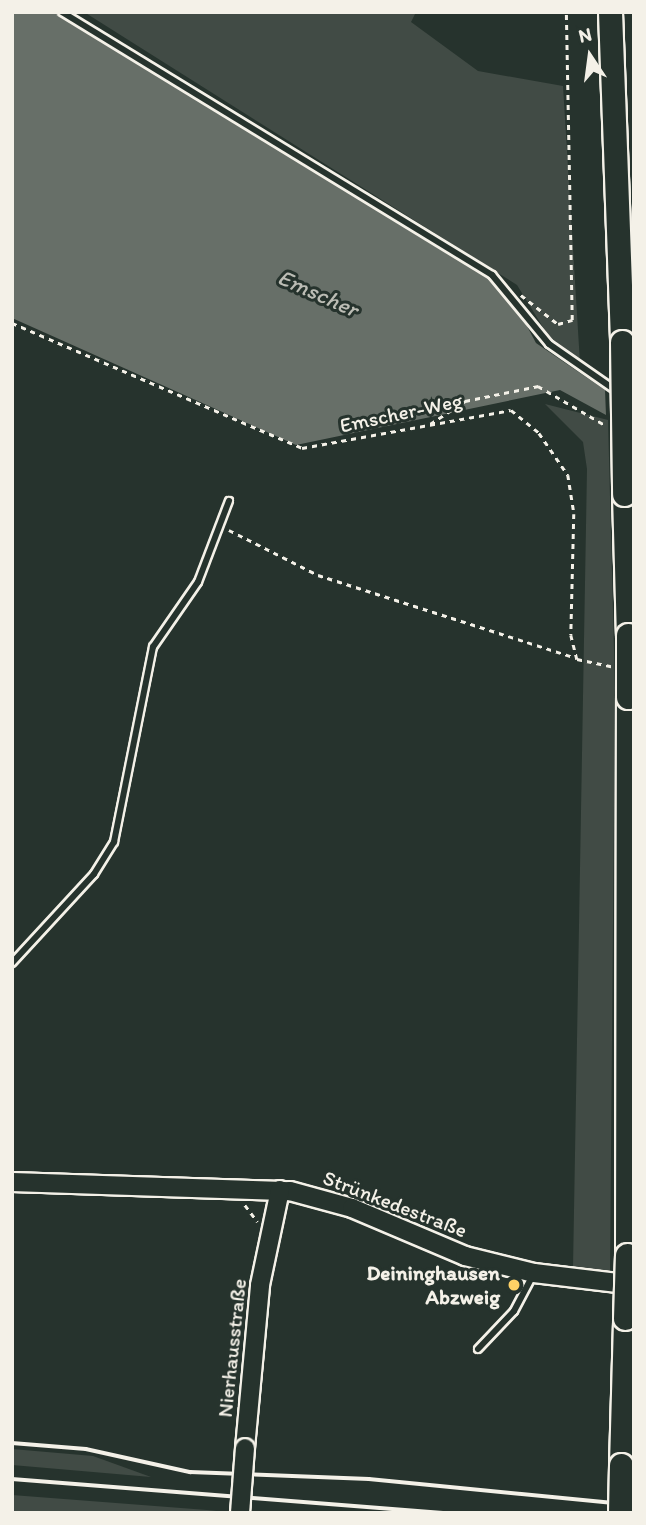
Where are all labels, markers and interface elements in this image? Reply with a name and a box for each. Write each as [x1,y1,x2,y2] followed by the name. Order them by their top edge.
[555,21,625,91] north arrow
[576,22,594,48] text: N
[274,263,362,323] water label: Emscher
[337,388,465,438] street label: Emscher-Weg
[319,1165,471,1243] street label: Strünkedestraße
[366,1260,500,1310] place label: Deininghausen Abzweig
[212,1277,252,1419] street label: Nierhausstraße
[506,1277,522,1293] marker: Deininghausen Abzweig

